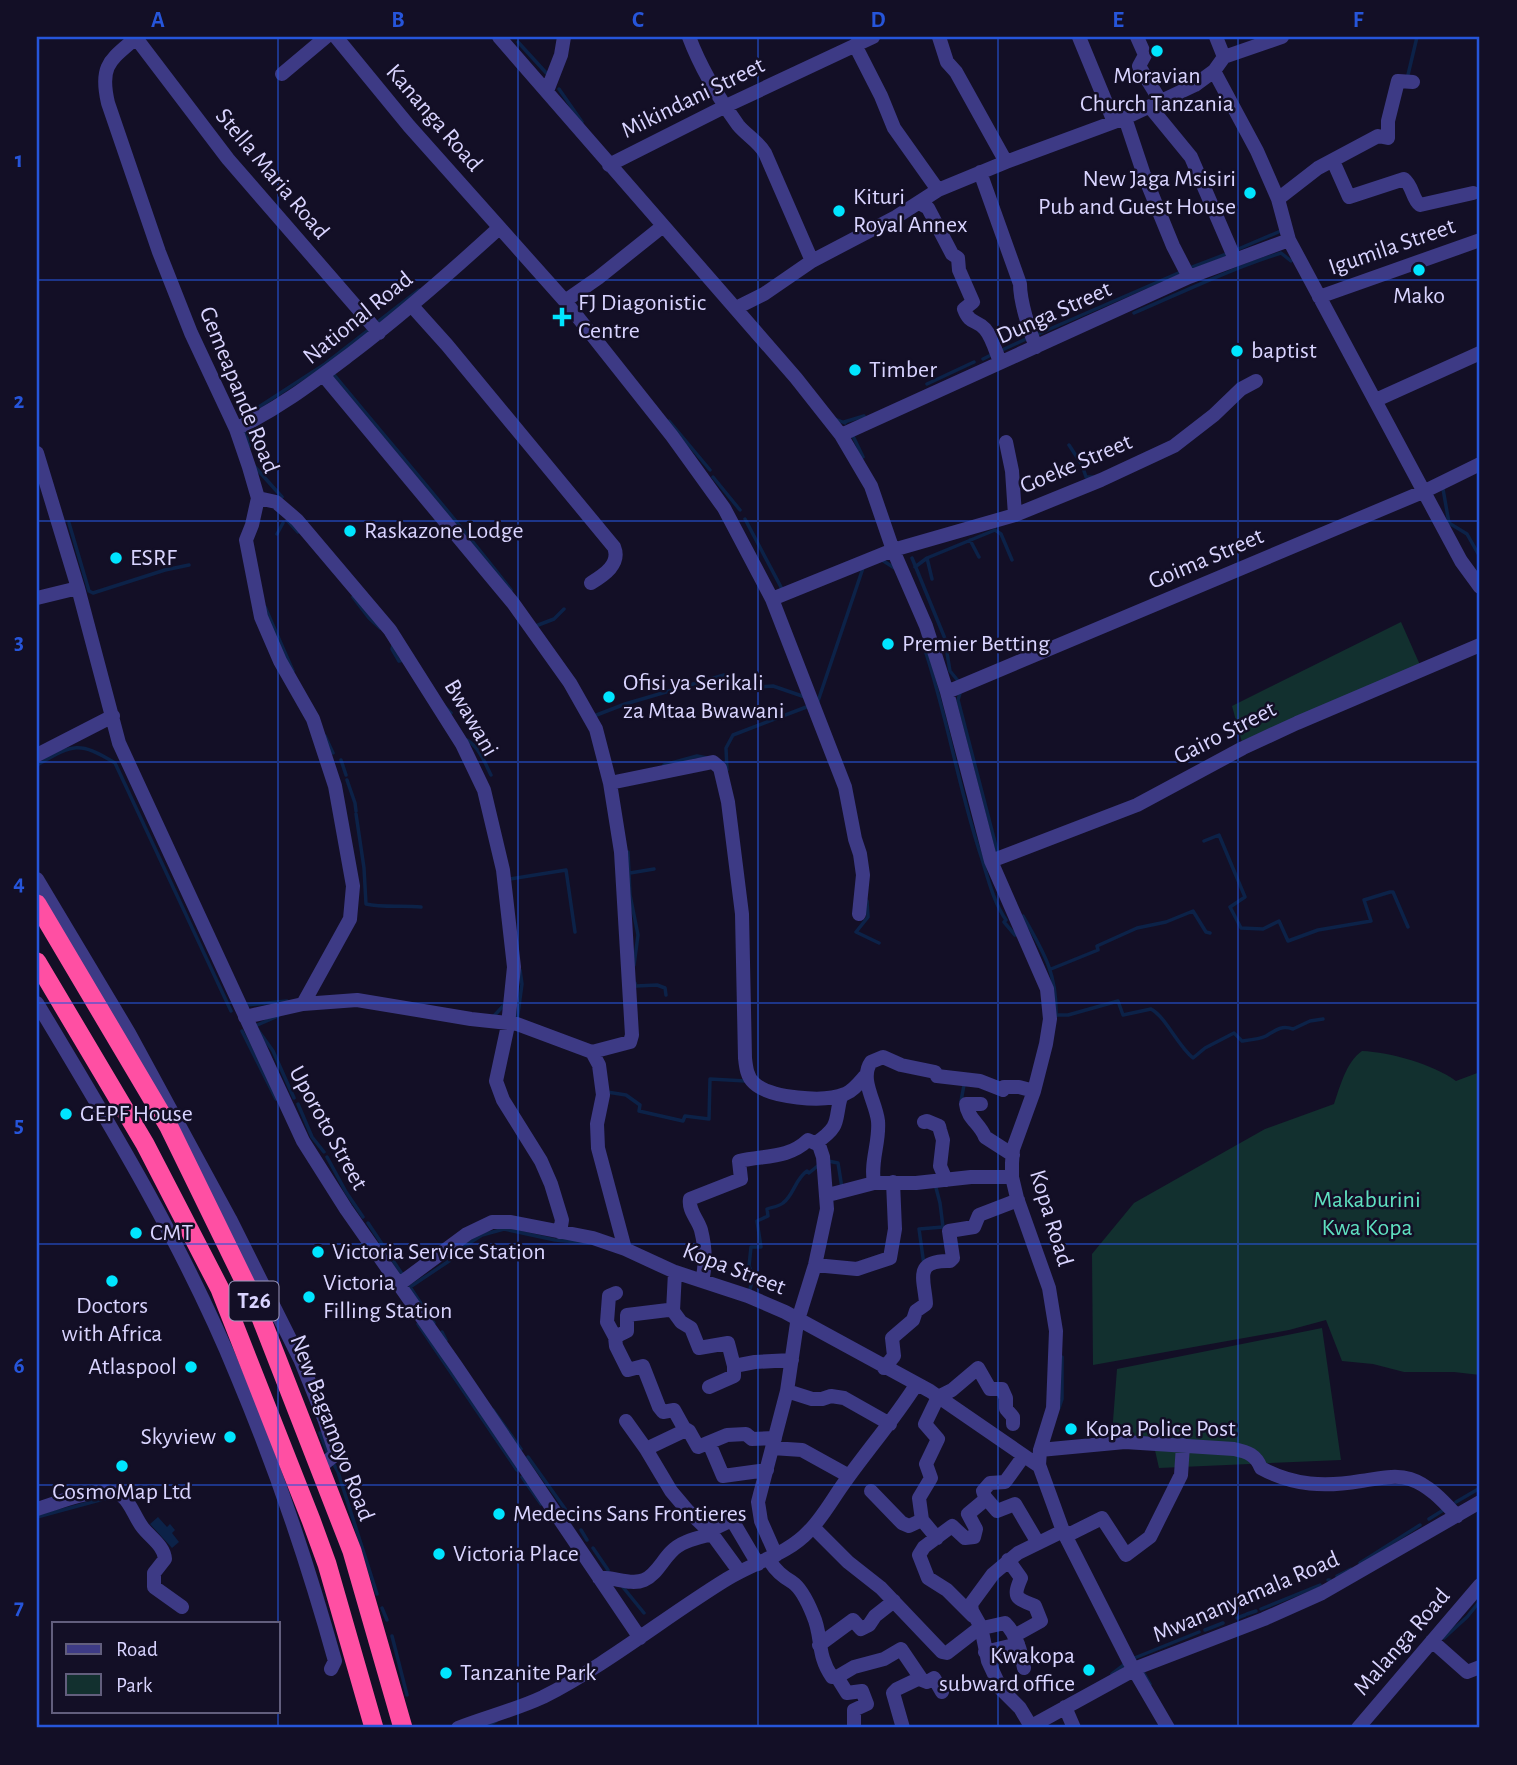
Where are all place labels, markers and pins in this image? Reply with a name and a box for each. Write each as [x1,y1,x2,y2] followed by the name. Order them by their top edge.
[1149,43,1165,59] marker: Moravian Church Tanzania
[1080,64,1234,116] place label: Moravian Church Tanzania
[1038,167,1236,219] place label: New Jaga Msisiri Pub and Guest House
[853,185,968,237] place label: Kituri Royal Annex
[1242,185,1258,201] marker: New Jaga Msisiri Pub and Guest House
[831,203,847,219] marker: Kituri Royal Annex
[1411,262,1427,278] marker: Mako
[1393,284,1445,308] place label: Mako
[578,291,706,343] place label: FJ Diagonistic Centre
[552,307,572,327] marker: FJ Diagonistic Centre
[1251,339,1317,363] place label: baptist
[1229,343,1245,359] marker: baptist
[869,358,937,382] place label: Timber
[847,362,863,378] marker: Timber
[364,519,523,543] place label: Raskazone Lodge
[342,523,358,539] marker: Raskazone Lodge
[130,546,177,570] place label: ESRF
[108,550,124,566] marker: ESRF
[902,632,1050,656] place label: Premier Betting
[880,636,896,652] marker: Premier Betting
[623,671,784,723] place label: Ofisi ya Serikali za Mtaa Bwawani
[601,689,617,705] marker: Ofisi ya Serikali za Mtaa Bwawani
[80,1102,193,1126] place label: GEPF House
[58,1106,74,1122] marker: GEPF House
[150,1221,193,1245] place label: CMT
[128,1225,144,1241] marker: CMT
[332,1240,546,1264] place label: Victoria Service Station
[310,1244,326,1260] marker: Victoria Service Station
[323,1271,452,1323] place label: Victoria Filling Station
[104,1273,120,1289] marker: Doctors with Africa
[301,1289,317,1305] marker: Victoria Filling Station
[62,1294,162,1346] place label: Doctors with Africa
[88,1355,177,1379] place label: Atlaspool
[183,1359,199,1375] marker: Atlaspool
[1085,1417,1236,1441] place label: Kopa Police Post
[1063,1421,1079,1437] marker: Kopa Police Post
[141,1425,216,1449] place label: Skyview
[222,1429,238,1445] marker: Skyview
[114,1458,130,1474] marker: CosmoMap Ltd
[52,1480,192,1504] place label: CosmoMap Ltd
[513,1502,747,1526] place label: Medecins Sans Frontieres
[491,1506,507,1522] marker: Medecins Sans Frontieres
[453,1542,579,1566] place label: Victoria Place
[431,1546,447,1562] marker: Victoria Place
[939,1644,1075,1696] place label: Kwakopa subward office
[460,1661,596,1685] place label: Tanzanite Park
[1081,1662,1097,1678] marker: Kwakopa subward office
[438,1665,454,1681] marker: Tanzanite Park

